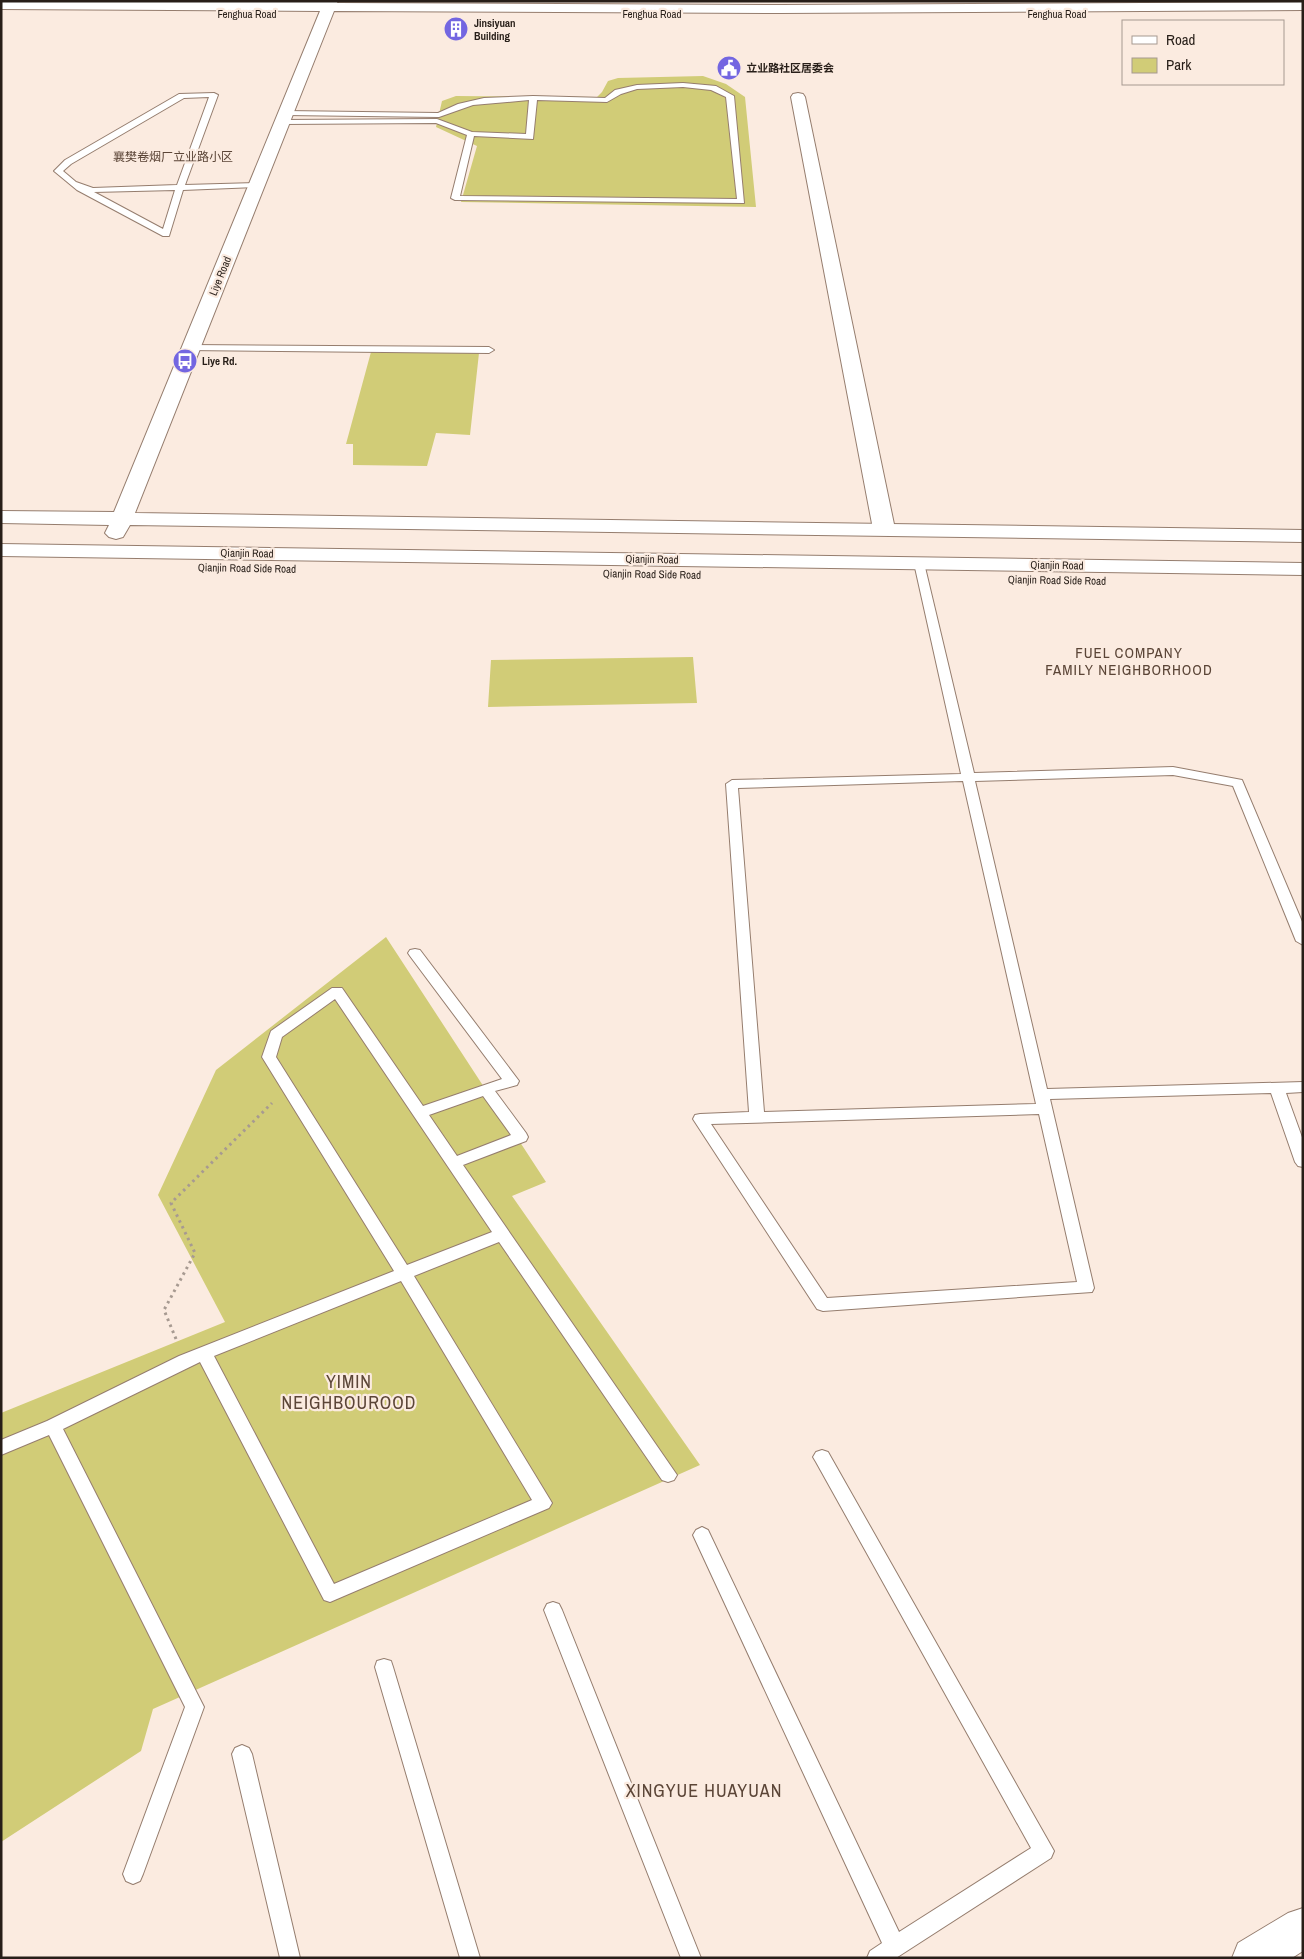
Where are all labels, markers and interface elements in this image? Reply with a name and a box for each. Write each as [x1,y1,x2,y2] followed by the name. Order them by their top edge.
[217,7,277,21] street label: Fenghua Road
[622,7,682,21] street label: Fenghua Road
[1027,7,1087,21] street label: Fenghua Road
[443,16,469,42] building icon: Jinsiyuan Building
[474,16,516,43] place label: Jinsiyuan Building
[1122,20,1284,85] legend
[1166,29,1195,50] text: Road
[1166,54,1192,75] text: Park
[716,55,742,81] public building icon: 立业路社区居委会
[746,61,834,75] place label: 立业路社区居委会
[113,149,233,165] district label: 襄樊卷烟厂立业路小区
[206,254,234,298] street label: Liye Road
[172,348,198,374] bus stop icon: Liye Rd.
[202,354,238,368] place label: Liye Rd.
[220,546,274,560] street label: Qianjin Road
[625,552,679,566] street label: Qianjin Road
[1030,558,1084,572] street label: Qianjin Road
[198,560,296,576] street label: Qianjin Road Side Road
[603,566,701,582] street label: Qianjin Road Side Road
[1008,572,1106,588] street label: Qianjin Road Side Road
[1045,642,1213,680] district label: FUEL COMPANY FAMILY NEIGHBORHOOD
[281,1369,417,1415] district label: YIMIN NEIGHBOUROOD
[626,1778,782,1803] district label: XINGYUE HUAYUAN

